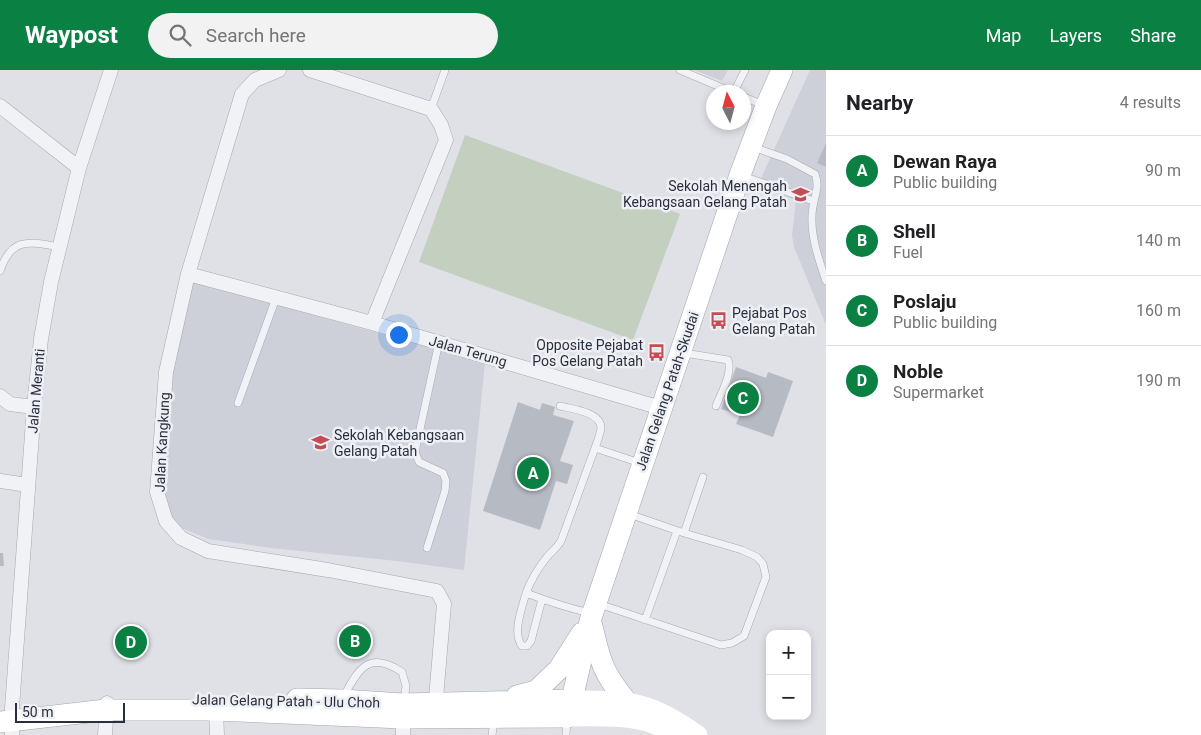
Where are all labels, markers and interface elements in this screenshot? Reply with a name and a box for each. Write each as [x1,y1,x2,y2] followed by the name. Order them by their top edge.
[148,13,498,58] search box
[25,21,118,49] text: Waypost
[166,21,194,49] icon: search
[206,24,306,47] text: Search here
[986,25,1021,46] text: Map
[1049,25,1102,46] text: Layers
[1130,25,1176,46] text: Share
[706,85,751,130] north arrow
[846,91,913,115] text: Nearby
[1120,93,1181,112] text: 4 results
[893,150,997,173] text: Dewan Raya
[857,161,867,180] text: A
[1145,161,1181,180] text: 90 m
[893,173,997,192] text: Public building
[623,178,787,210] place label: Sekolah Menengah Kebangsaan Gelang Patah
[791,184,811,204] school or university icon: Sekolah Menengah Kebangsaan Gelang Patah
[893,220,936,243] text: Shell
[857,231,867,250] text: B
[1136,231,1181,250] text: 140 m
[893,243,923,262] text: Fuel
[893,290,956,313] text: Poslaju
[857,301,867,320] text: C
[1136,301,1181,320] text: 160 m
[732,305,815,337] place label: Pejabat Pos Gelang Patah
[632,310,702,472] street label: Jalan Gelang Patah-Skudai
[708,311,728,331] bus stop icon: Pejabat Pos Gelang Patah
[893,313,997,332] text: Public building
[386,322,412,348] your location
[427,332,509,370] street label: Jalan Terung
[532,337,643,369] place label: Opposite Pejabat Pos Gelang Patah
[647,343,667,363] bus stop icon: Opposite Pejabat Pos Gelang Patah
[24,348,48,434] street label: Jalan Meranti
[893,360,943,383] text: Noble
[857,371,867,390] text: D
[1136,371,1181,390] text: 190 m
[727,379,759,417] pin: C
[893,383,984,402] text: Supermarket
[151,392,173,492] street label: Jalan Kangkung
[334,427,464,459] place label: Sekolah Kebangsaan Gelang Patah
[310,433,330,453] school or university icon: Sekolah Kebangsaan Gelang Patah
[517,454,549,492] pin: A
[339,622,371,660] pin: B
[115,623,147,661] pin: D
[766,630,811,720] map controls
[766,630,811,675] button: +
[766,675,811,720] button: −
[192,691,380,711] street label: Jalan Gelang Patah - Ulu Choh
[15,700,125,723] scale bar
[22,704,54,720] text: 50 m

